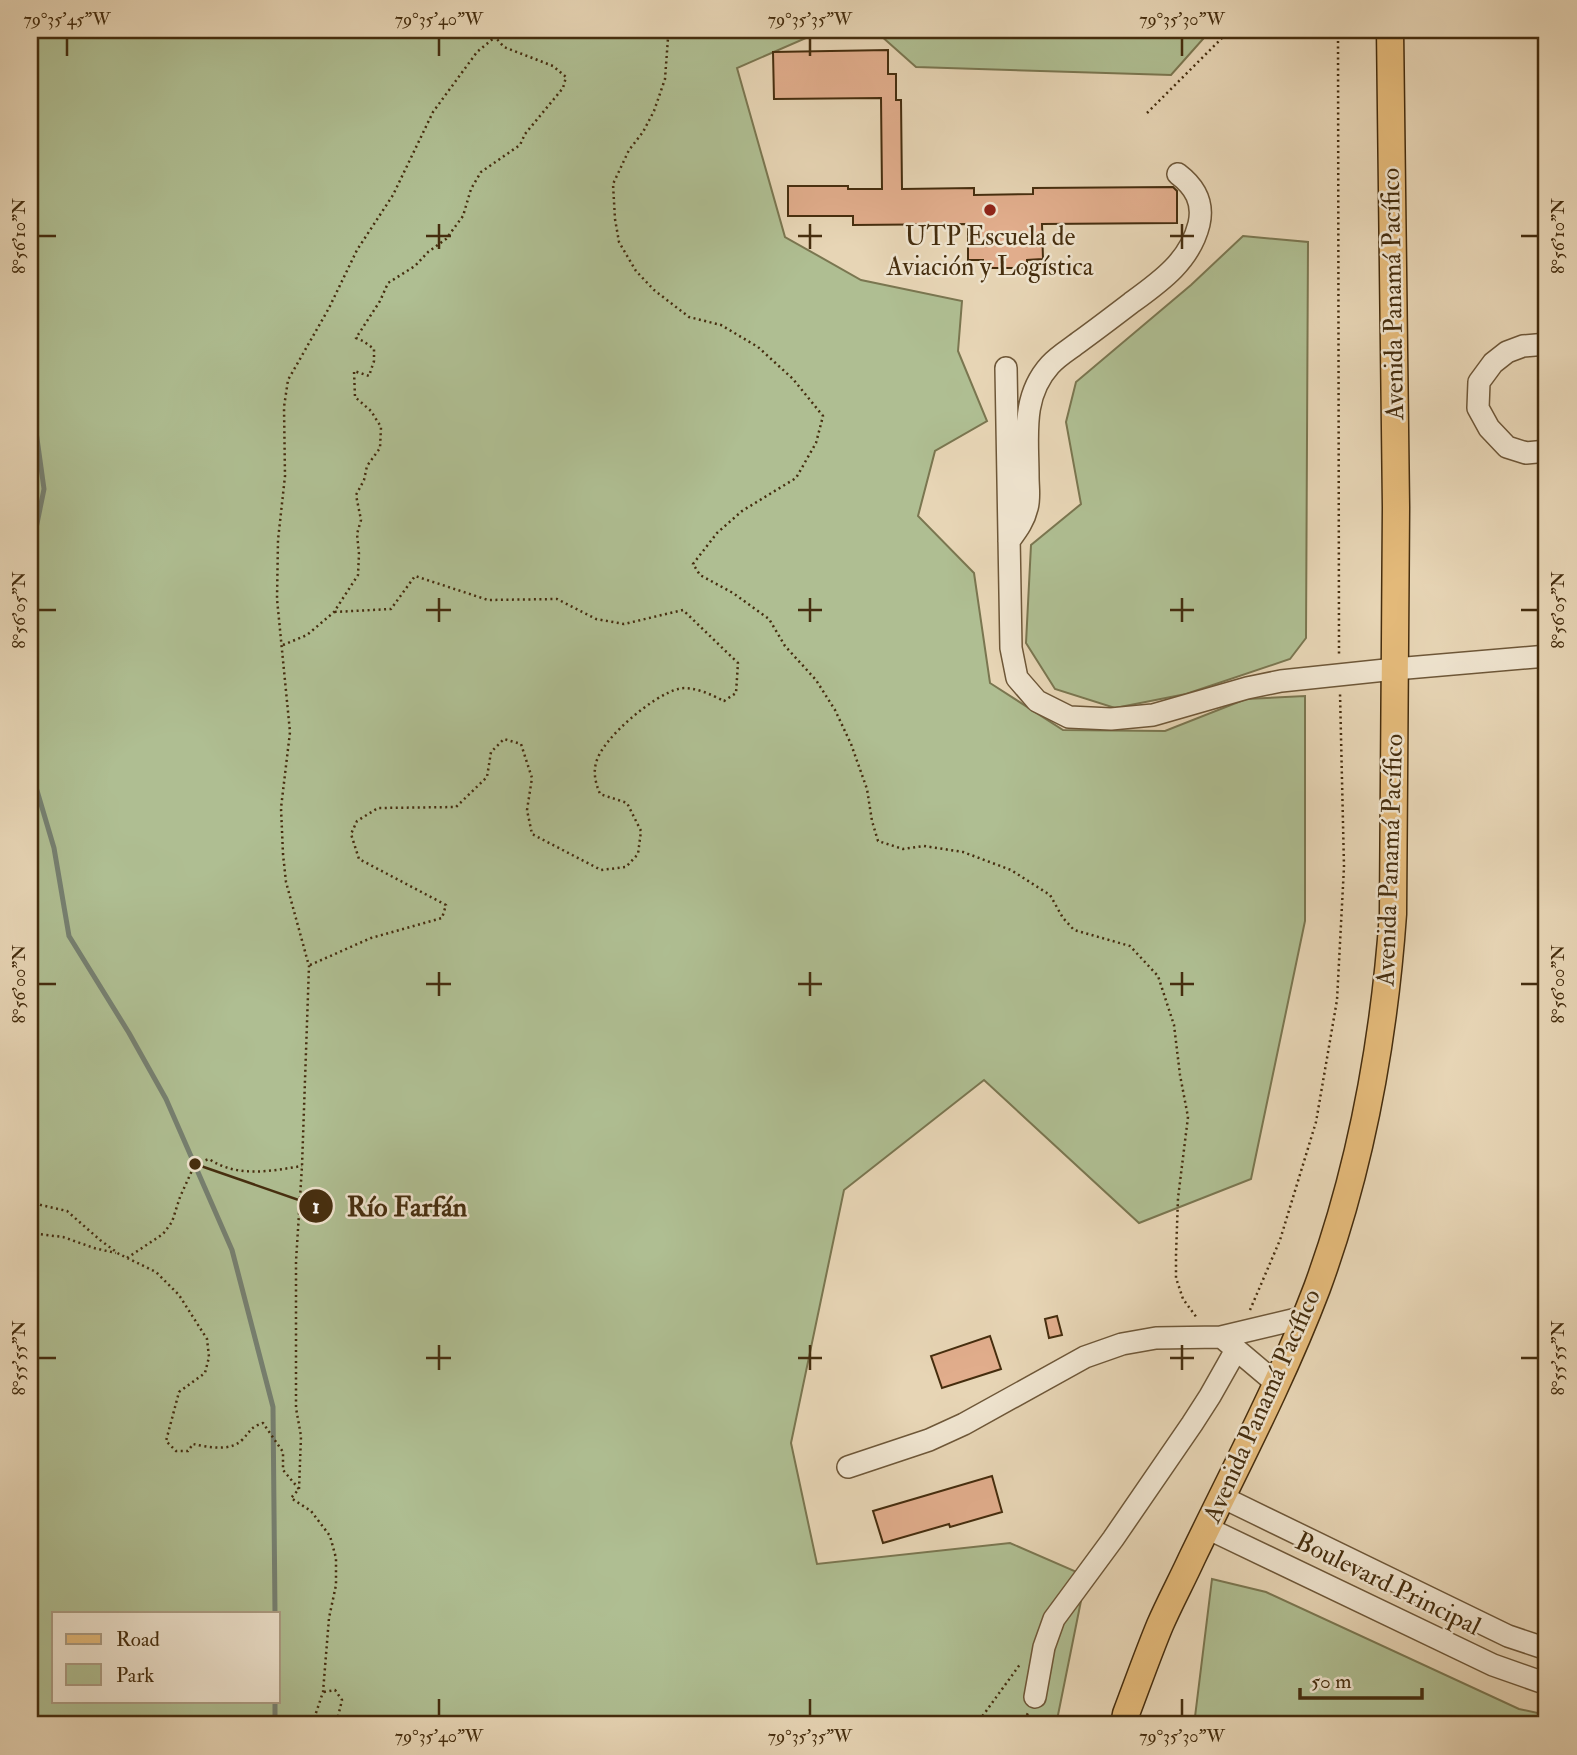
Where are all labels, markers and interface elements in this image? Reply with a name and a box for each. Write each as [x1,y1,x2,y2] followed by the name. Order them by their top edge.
[23,8,111,31] text: 79°35'45"W
[395,8,484,31] text: 79°35'40"W
[768,8,853,31] text: 79°35'35"W
[1139,8,1225,31] text: 79°35'30"W
[1375,167,1411,422] street label: Avenida Panamá Pacífico
[8,198,31,274] text: 8°56'10"N
[1547,198,1570,274] text: 8°56'10"N
[982,202,998,218] marker: UTP Escuela de Aviación y Logística
[886,221,1094,283] place label: UTP Escuela de Aviación y Logística
[8,571,31,649] text: 8°56'05"N
[1547,571,1570,649] text: 8°56'05"N
[1370,733,1410,988] street label: Avenida Panamá Pacífico
[8,945,31,1023] text: 8°56'00"N
[1547,945,1570,1023] text: 8°56'00"N
[298,1182,482,1231] callout: Río Farfán
[347,1190,468,1225] text: Río Farfán
[312,1193,320,1220] text: 1
[1196,1284,1328,1529] street label: Avenida Panamá Pacífico
[8,1320,31,1396] text: 8°55'55"N
[1547,1320,1570,1396] text: 8°55'55"N
[1289,1525,1486,1644] street label: Boulevard Principal
[52,1612,280,1702] legend
[116,1626,161,1653] text: Road
[1300,1657,1423,1701] scale bar
[116,1662,154,1689] text: Park
[1311,1668,1352,1695] text: 50 m
[395,1725,484,1748] text: 79°35'40"W
[768,1725,853,1748] text: 79°35'35"W
[1139,1725,1225,1748] text: 79°35'30"W

